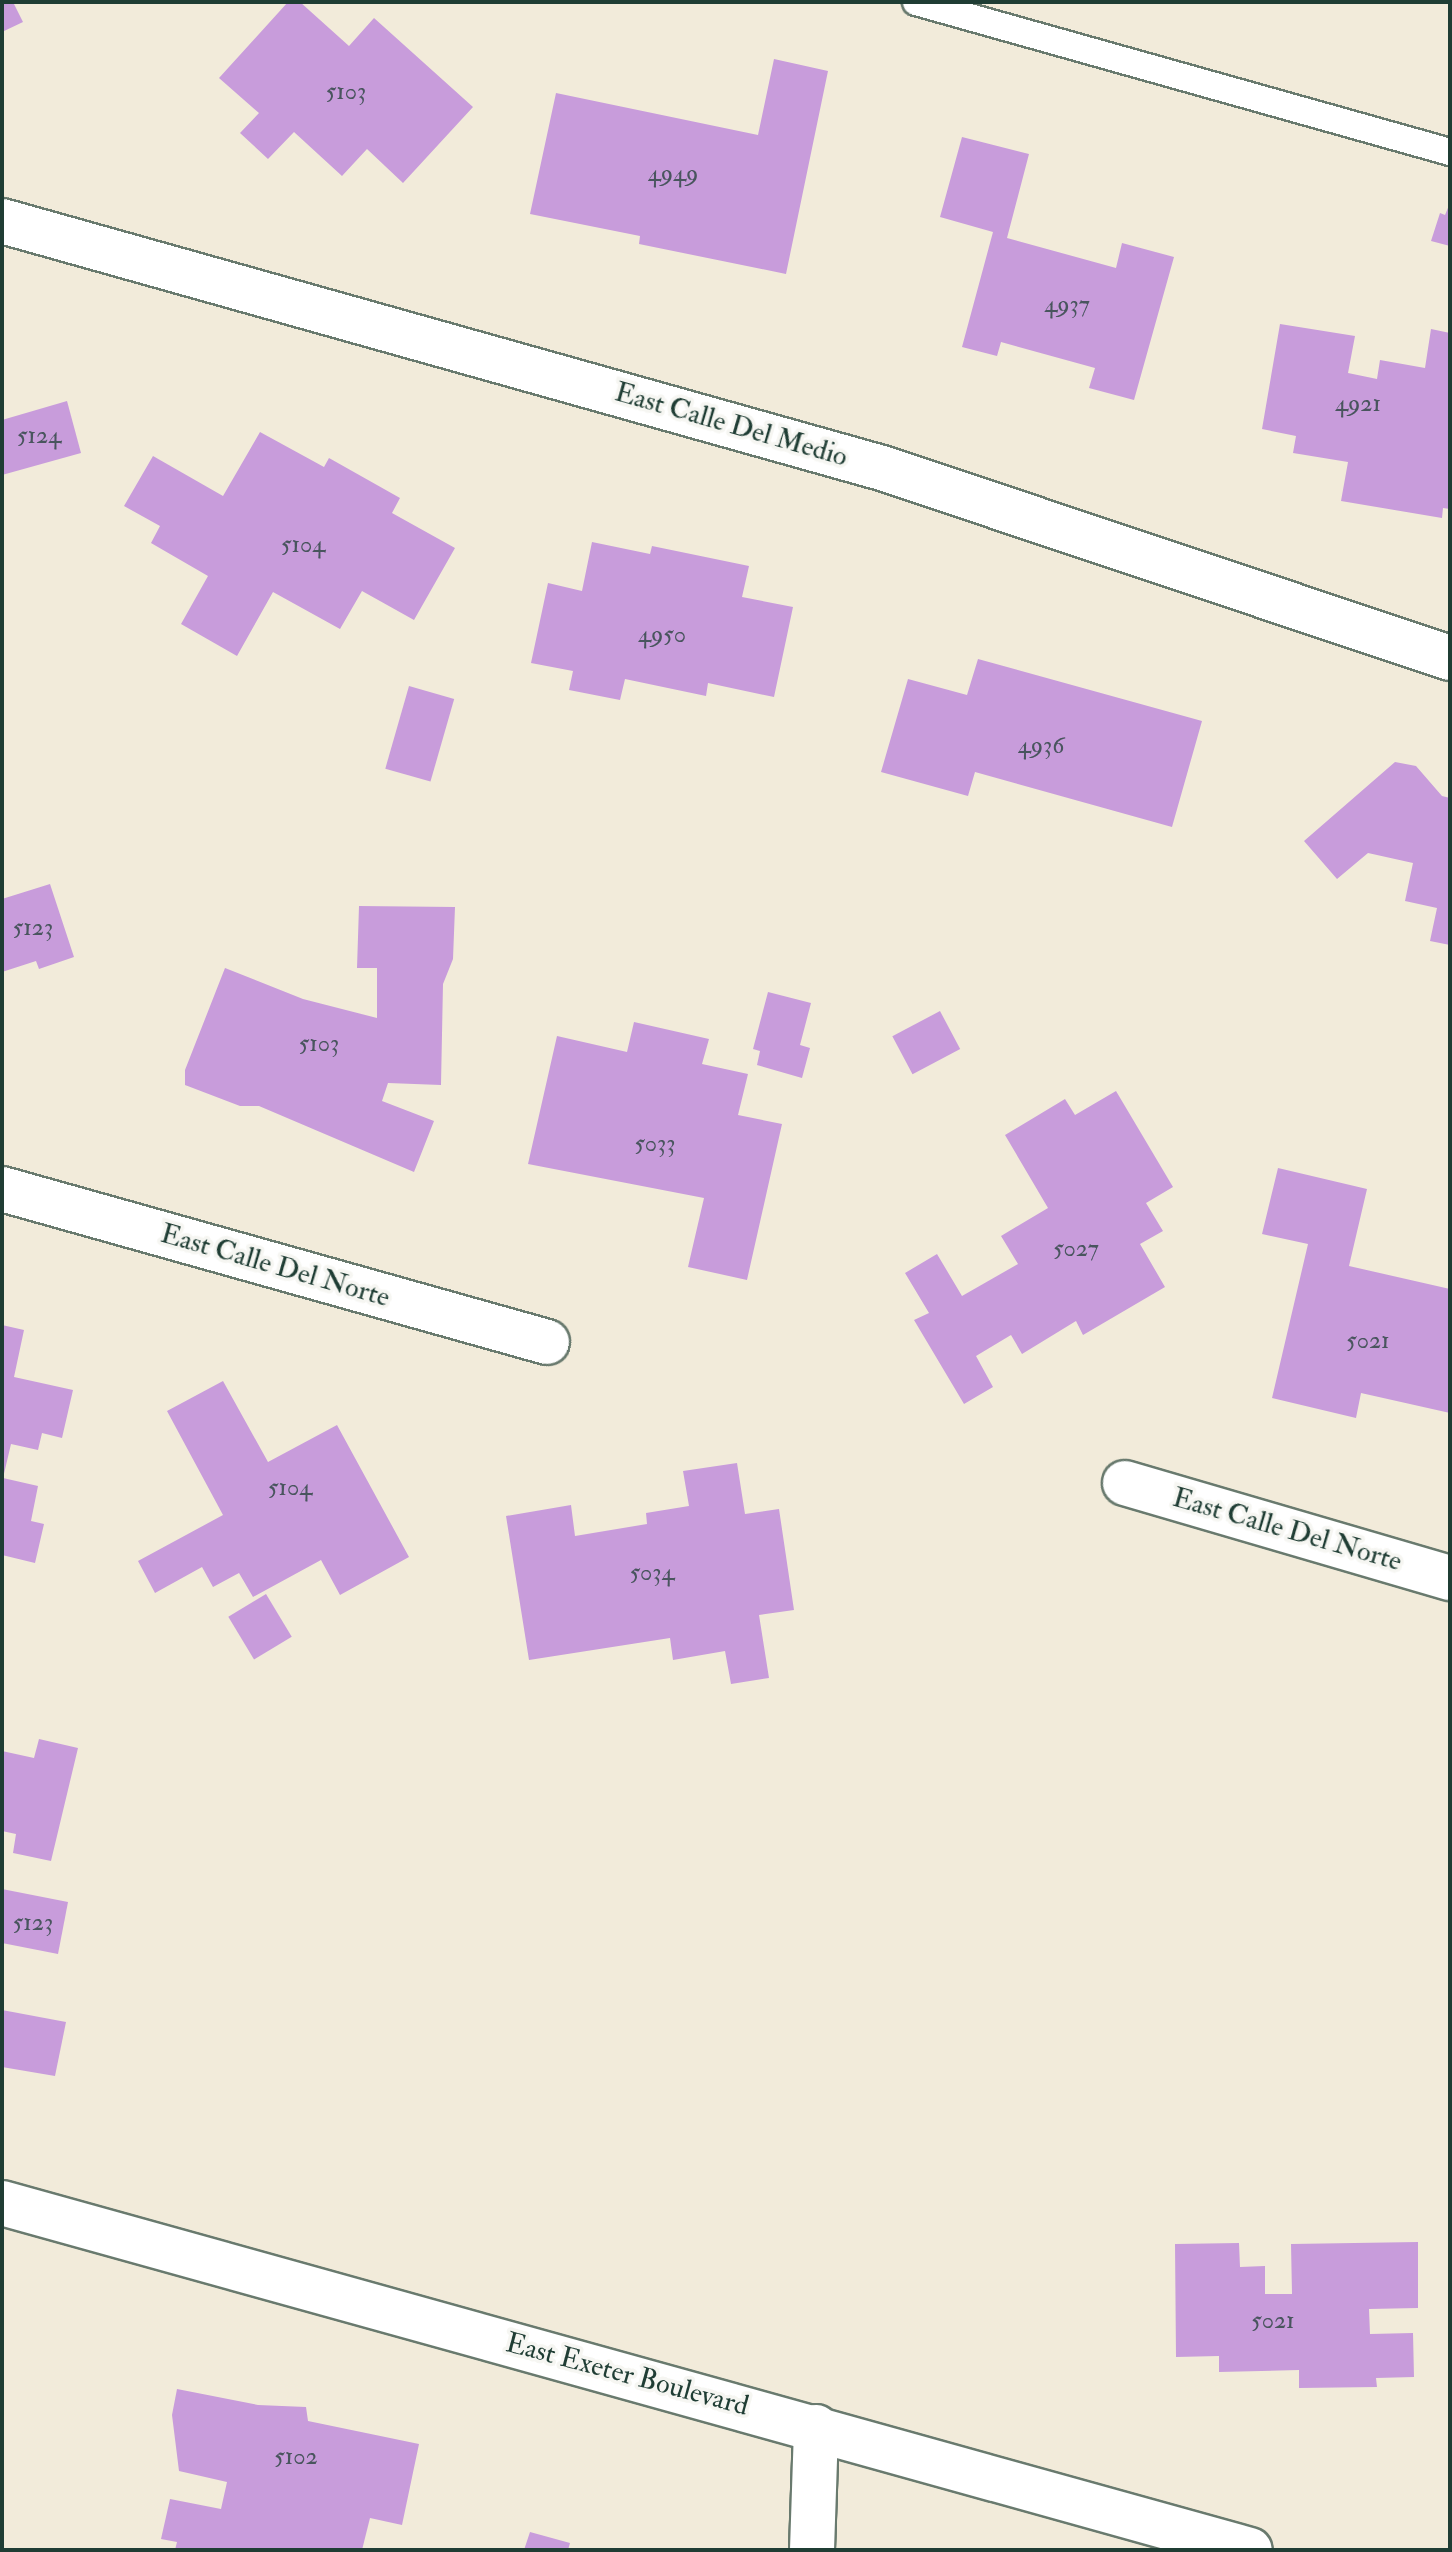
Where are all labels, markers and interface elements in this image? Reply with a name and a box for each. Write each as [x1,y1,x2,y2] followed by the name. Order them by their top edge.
[326,78,366,106] house number: 5103
[648,160,698,188] house number: 4949
[1044,291,1090,319] house number: 4937
[611,376,851,474] street label: East Calle Del Medio
[1335,390,1381,418] house number: 4921
[17,422,61,450] house number: 5124
[281,531,325,559] house number: 5104
[638,621,686,649] house number: 4950
[1018,732,1064,760] house number: 4936
[13,914,53,942] house number: 5123
[299,1030,339,1058] house number: 5103
[634,1130,676,1158] house number: 5033
[157,1217,393,1315] street label: East Calle Del Norte
[1053,1235,1099,1263] house number: 5027
[1346,1327,1390,1355] house number: 5021
[268,1474,312,1502] house number: 5104
[1169,1481,1405,1579] street label: East Calle Del Norte
[630,1559,674,1587] house number: 5034
[13,1909,53,1937] house number: 5123
[1251,2307,1295,2335] house number: 5021
[502,2326,752,2424] street label: East Exeter Boulevard
[274,2443,318,2471] house number: 5102

